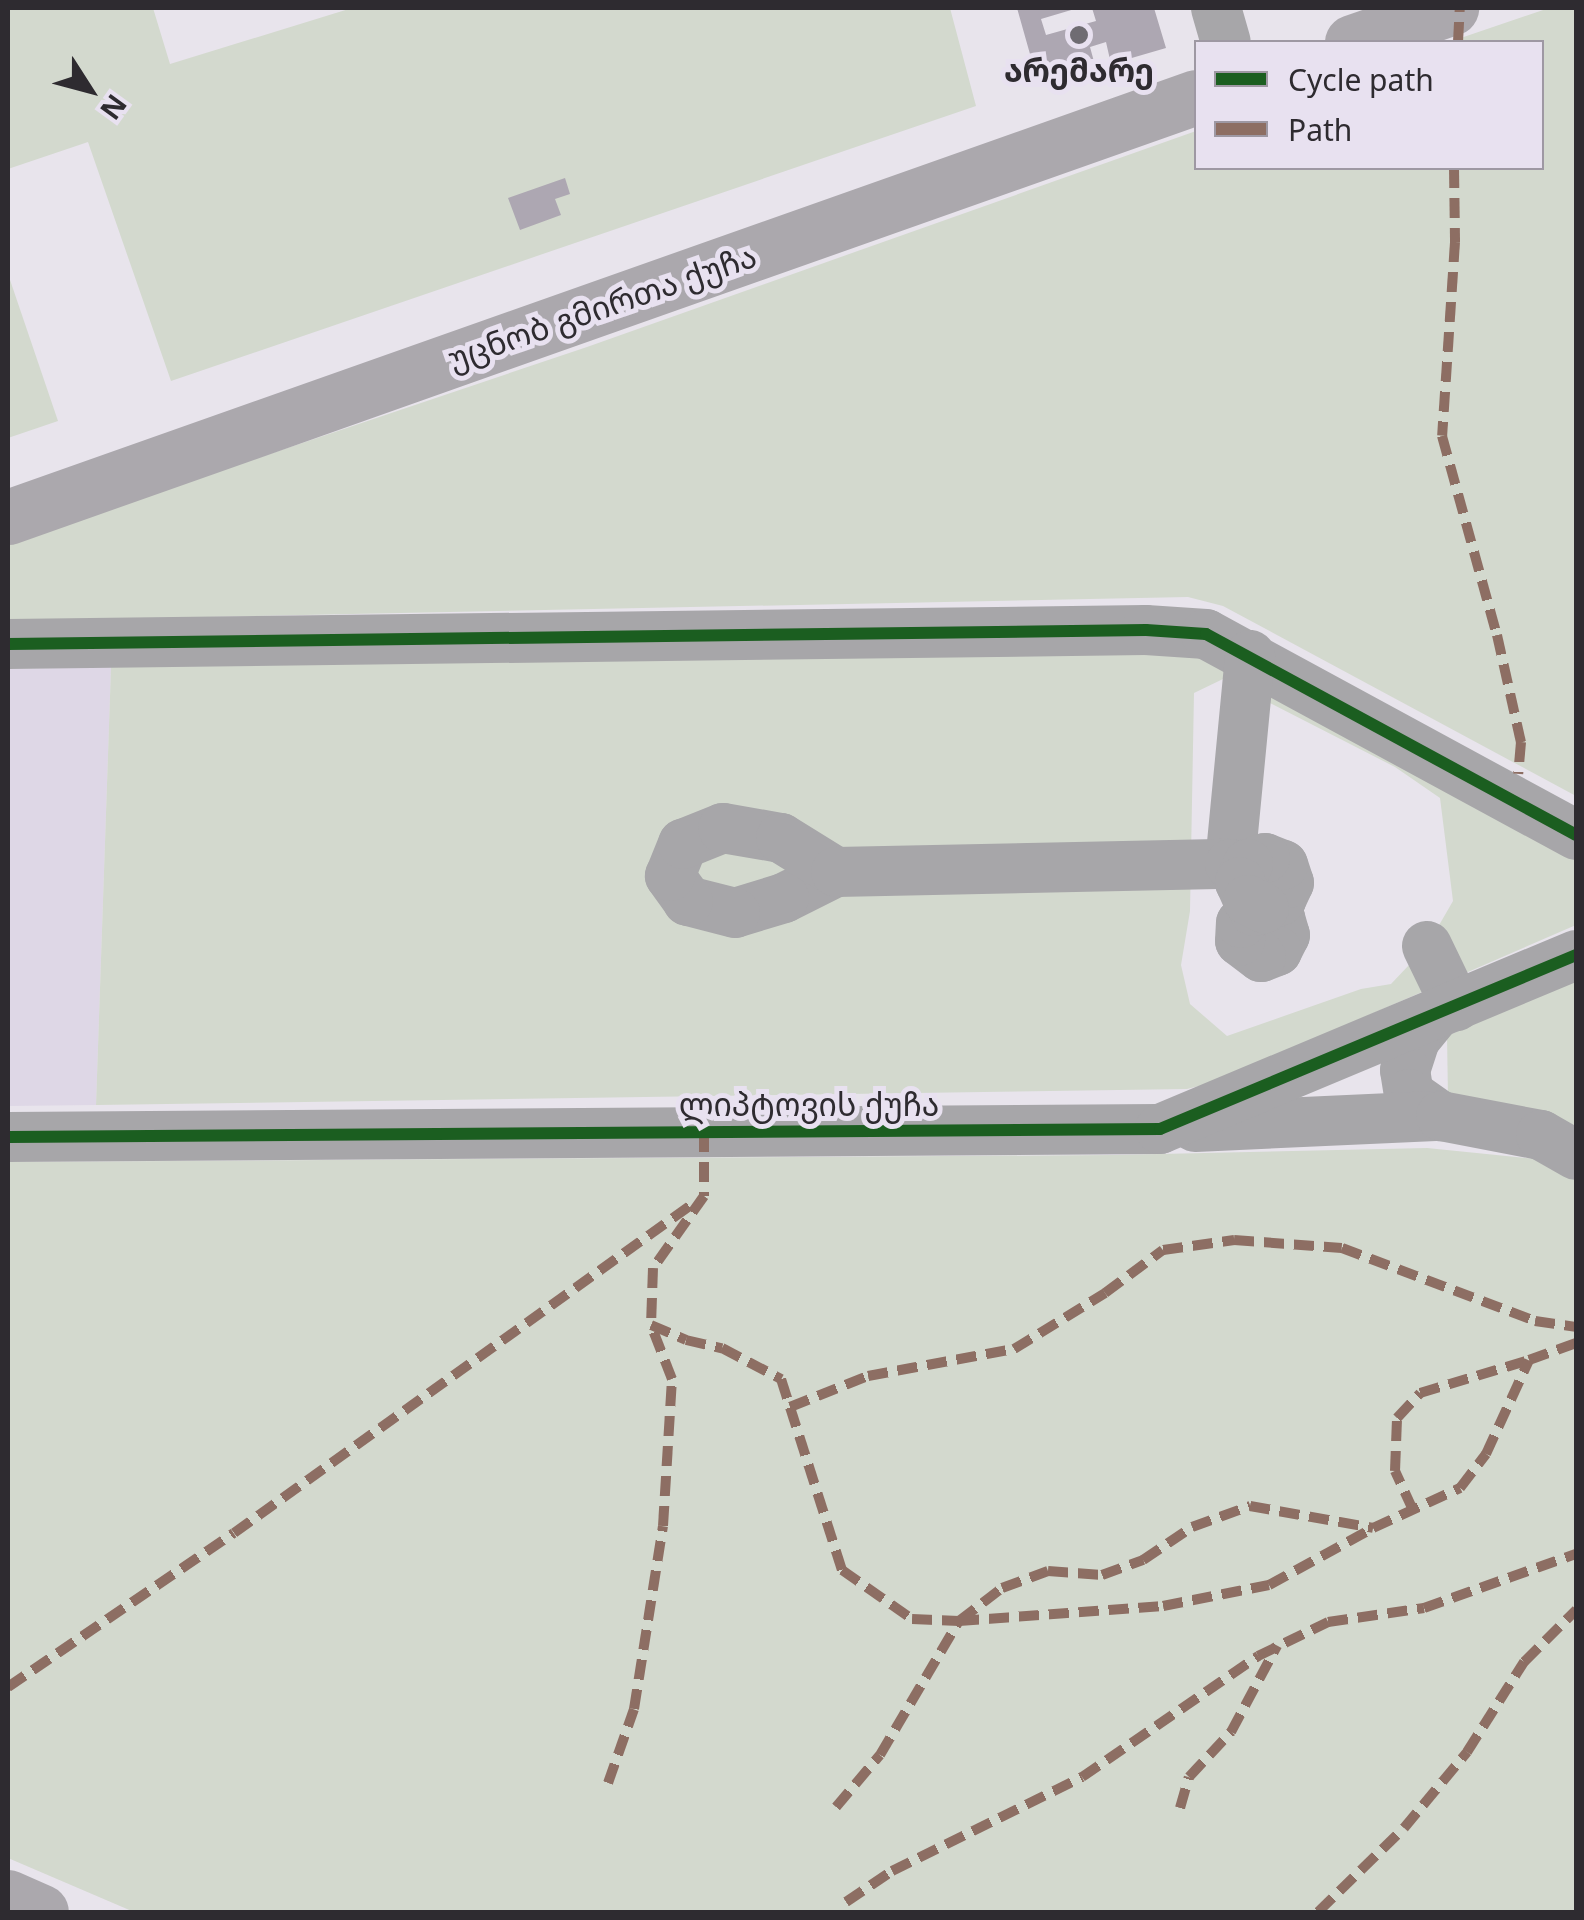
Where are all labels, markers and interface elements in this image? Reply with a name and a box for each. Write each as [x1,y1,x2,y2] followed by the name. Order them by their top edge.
[1068,24,1090,46] marker: არემარე
[40,40,140,140] north arrow
[1194,40,1544,170] legend
[1004,51,1154,89] place label: არემარე
[1288,59,1434,100] text: Cycle path
[92,87,136,128] text: N
[1288,109,1352,150] text: Path
[443,236,761,378] street label: უცნობ გმირთა ქუჩა
[679,1085,939,1123] street label: ლიპტოვის ქუჩა

